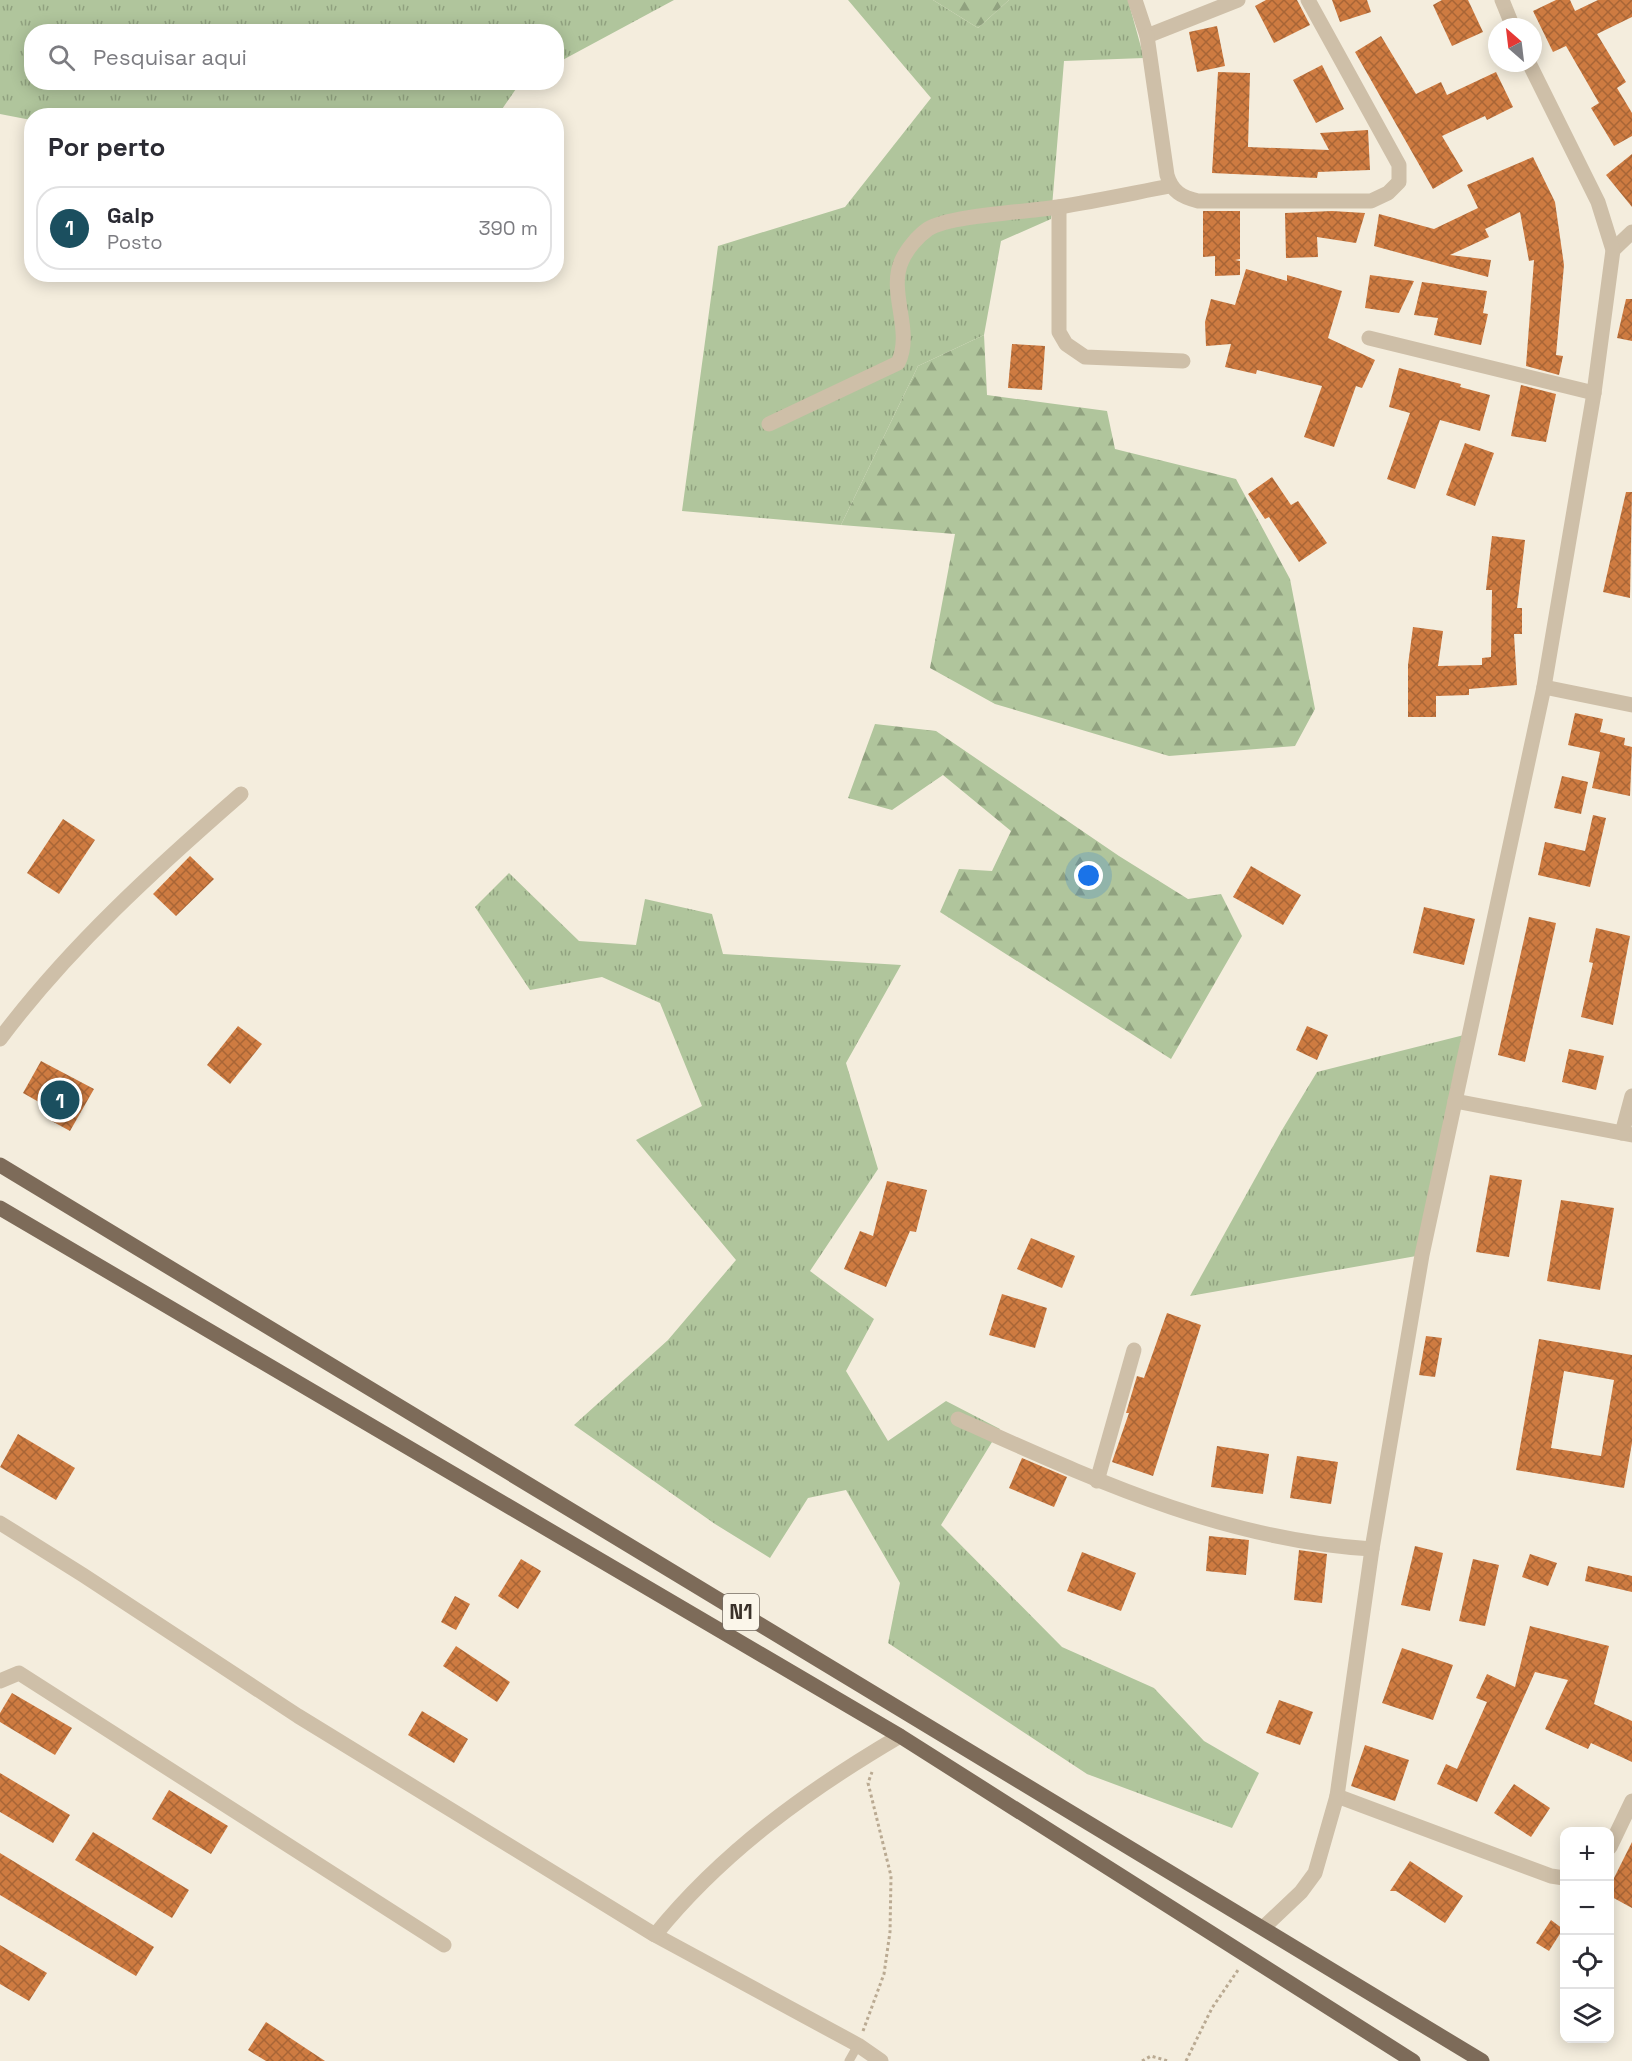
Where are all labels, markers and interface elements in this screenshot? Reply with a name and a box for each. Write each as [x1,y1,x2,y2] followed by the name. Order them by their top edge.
[1488,18,1542,72] north arrow
[24,24,564,90] search box
[45,41,78,74] icon: search
[93,43,247,71] text: Pesquisar aqui
[48,130,165,164] text: Por perto
[107,201,154,229] text: Galp
[65,215,74,241] text: 1
[479,215,538,241] text: 390 m
[107,229,163,255] text: Posto
[1074,861,1103,890] your location
[40,1078,80,1122] pin: 1
[723,1594,759,1630] road number: N1
[1560,1827,1614,2043] map controls
[1560,1827,1614,1881] button: +
[1560,1881,1614,1935] button: −
[1560,1935,1614,1989] button: locate
[1560,1989,1614,2043] button: layers

